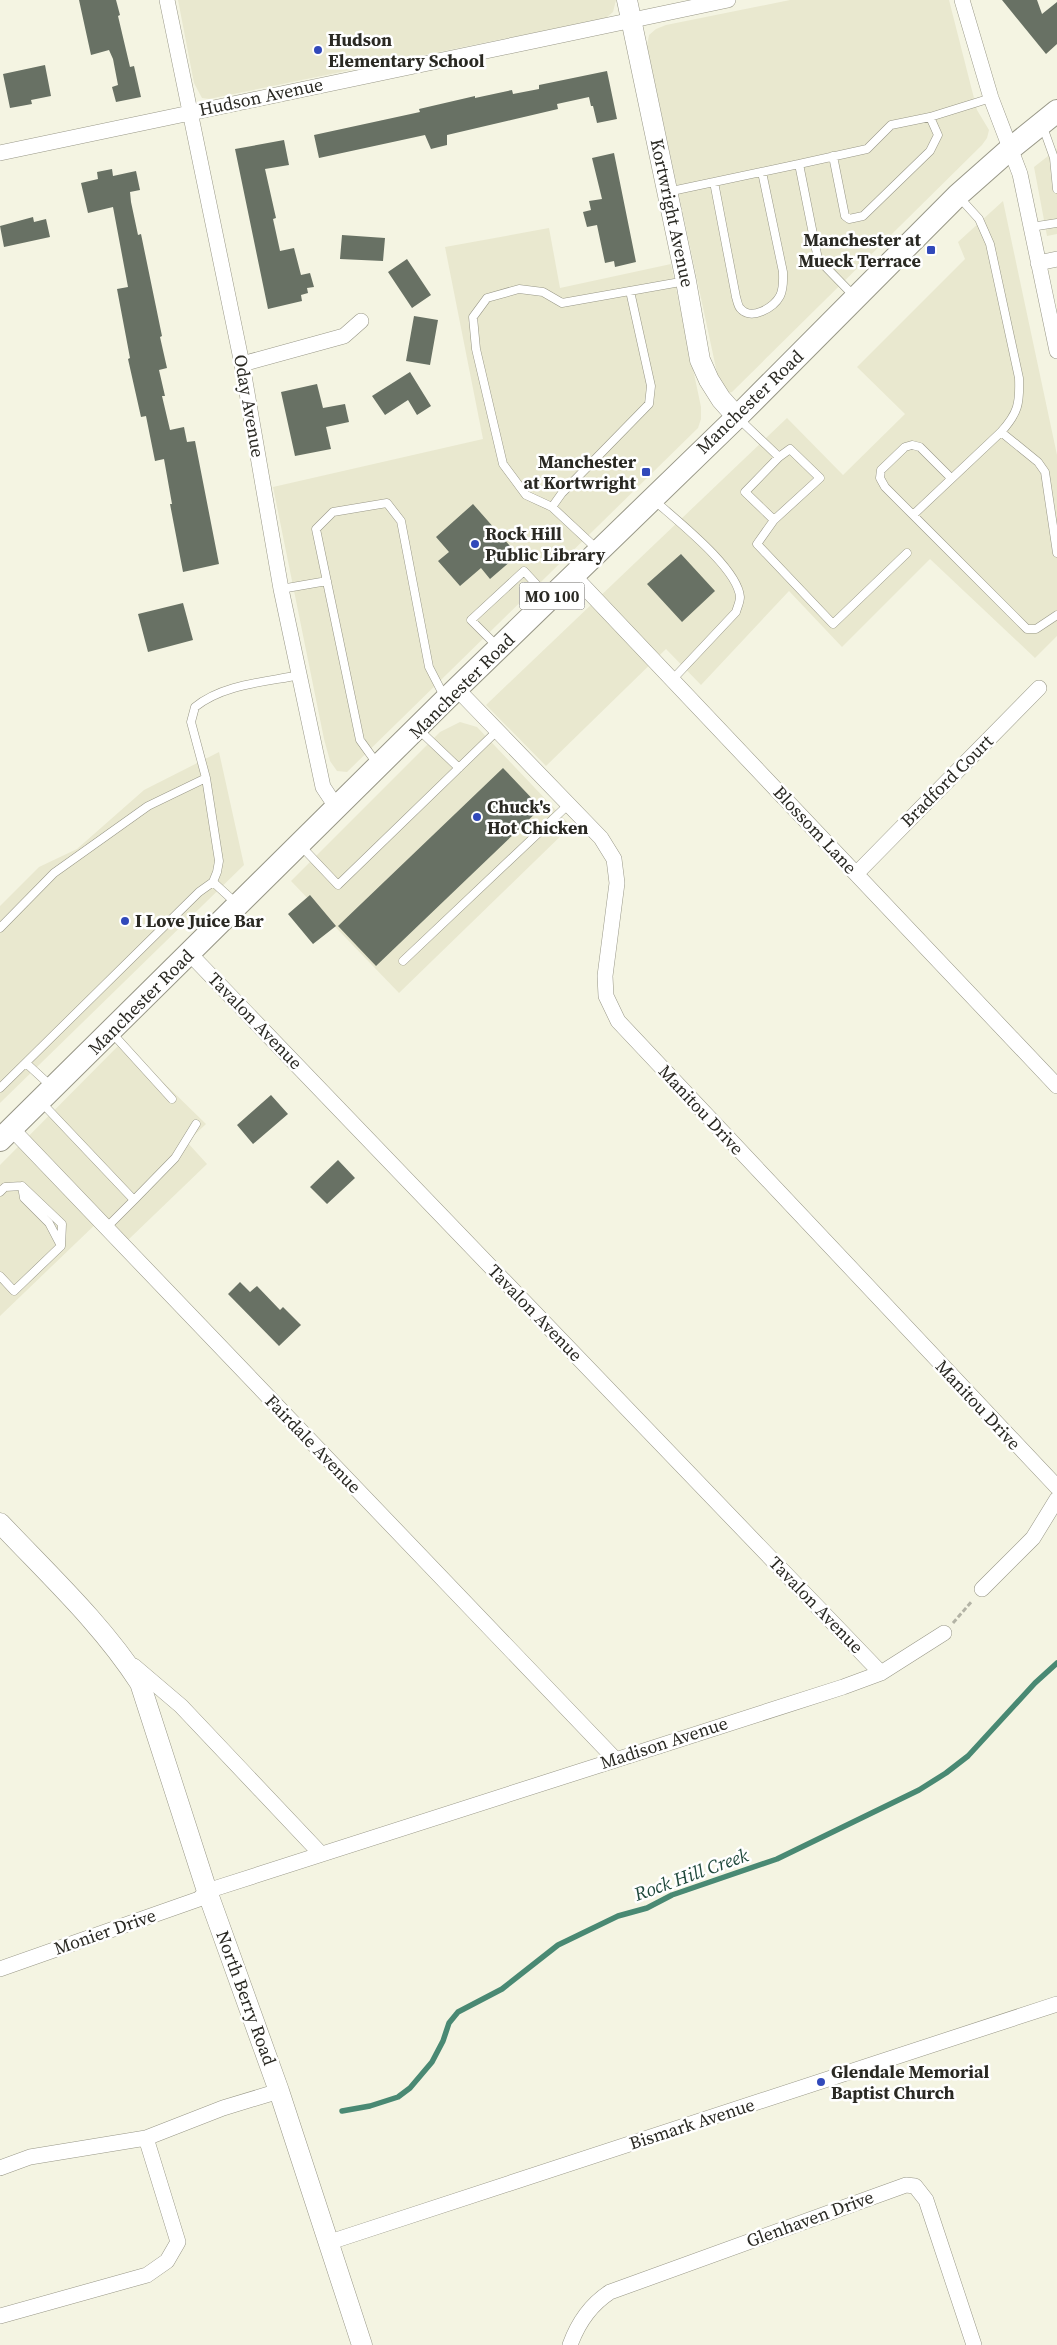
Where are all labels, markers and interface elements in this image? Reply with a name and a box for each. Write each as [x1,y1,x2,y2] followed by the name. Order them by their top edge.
[328,27,485,73] place label: Hudson Elementary School
[312,44,324,56] marker: Hudson Elementary School
[197,71,325,122] street label: Hudson Avenue
[645,136,700,289] street label: Kortwright Avenue
[798,227,922,273] place label: Manchester at Mueck Terrace
[925,244,937,256] marker: Manchester at Mueck Terrace
[691,344,809,459] street label: Manchester Road
[228,352,271,459] street label: Oday Avenue
[523,449,637,495] place label: Manchester at Kortwright
[640,466,652,478] marker: Manchester at Kortwright
[485,521,606,567] place label: Rock Hill Public Library
[469,538,481,550] marker: Rock Hill Public Library
[520,582,584,610] road number: MO 100
[403,627,520,744] street label: Manchester Road
[895,729,998,832] street label: Bradford Court
[768,780,863,879] street label: Blossom Lane
[487,794,588,840] place label: Chuck's Hot Chicken
[471,811,483,823] marker: Chuck's Hot Chicken
[135,908,264,933] place label: I Love Juice Bar
[119,915,131,927] marker: I Love Juice Bar
[82,943,199,1060] street label: Manchester Road
[202,967,308,1075] street label: Tavalon Avenue
[653,1059,750,1160] street label: Manitou Drive
[482,1259,588,1367] street label: Tavalon Avenue
[930,1354,1027,1455] street label: Manitou Drive
[260,1389,367,1499] street label: Fairdale Avenue
[763,1551,869,1659] street label: Tavalon Avenue
[597,1710,731,1775] street label: Madison Avenue
[629,1841,752,1907] water label: Rock Hill Creek
[50,1902,159,1961] street label: Monier Drive
[210,1927,282,2069] street label: North Berry Road
[831,2059,990,2105] place label: Glendale Memorial Baptist Church
[815,2076,827,2088] marker: Glendale Memorial Baptist Church
[626,2091,758,2156] street label: Bismark Avenue
[743,2184,877,2253] street label: Glenhaven Drive

